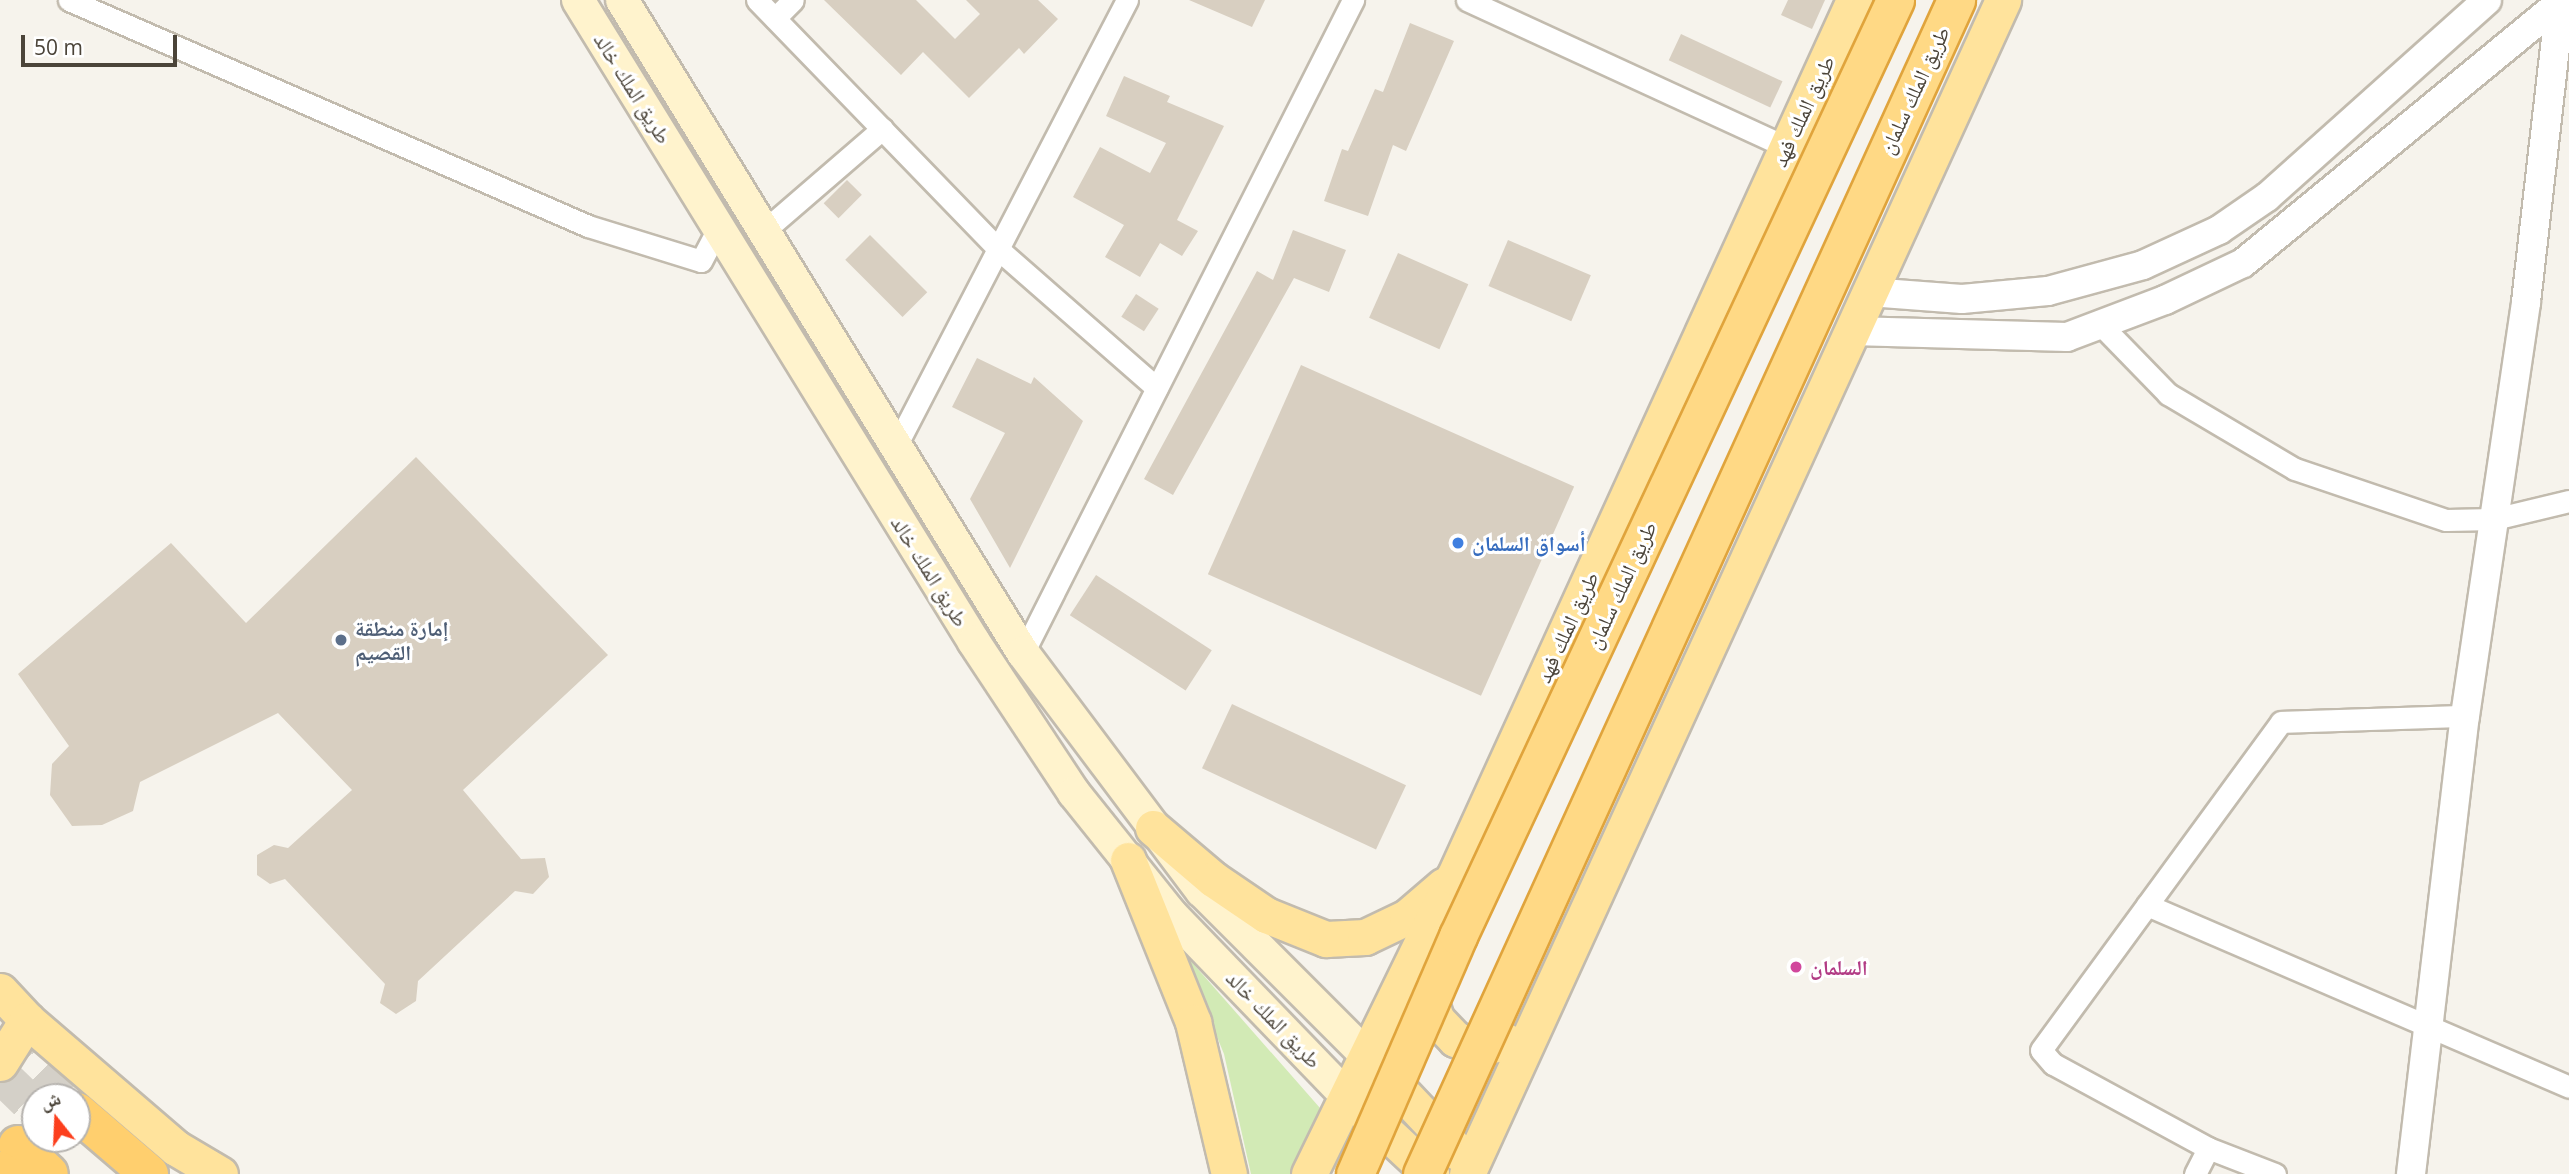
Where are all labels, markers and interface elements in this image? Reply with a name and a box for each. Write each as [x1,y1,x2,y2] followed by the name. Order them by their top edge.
[24,21,180,65] scale bar
[1873,22,1955,158] street label: طريق الملك سلمان
[589,28,677,148] street label: طريق الملك خالد
[34,33,83,61] text: 50 m
[1766,52,1840,170] street label: طريق الملك فهد
[886,511,974,631] street label: طريق الملك خالد
[1580,517,1662,653] street label: طريق الملك سلمان
[1472,530,1586,556] place label: أسواق السلمان
[1450,535,1466,551] marker: أسواق السلمان
[1530,568,1604,686] street label: طريق الملك فهد
[355,615,449,665] place label: إمارة منطقة القصيم
[333,632,349,648] marker: إمارة منطقة القصيم
[1810,954,1868,980] place label: السلمان
[1788,959,1804,975] marker: السلمان
[1221,965,1327,1073] street label: طريق الملك خالد
[21,1083,91,1153] north arrow
[37,1084,64,1115] text: ش

